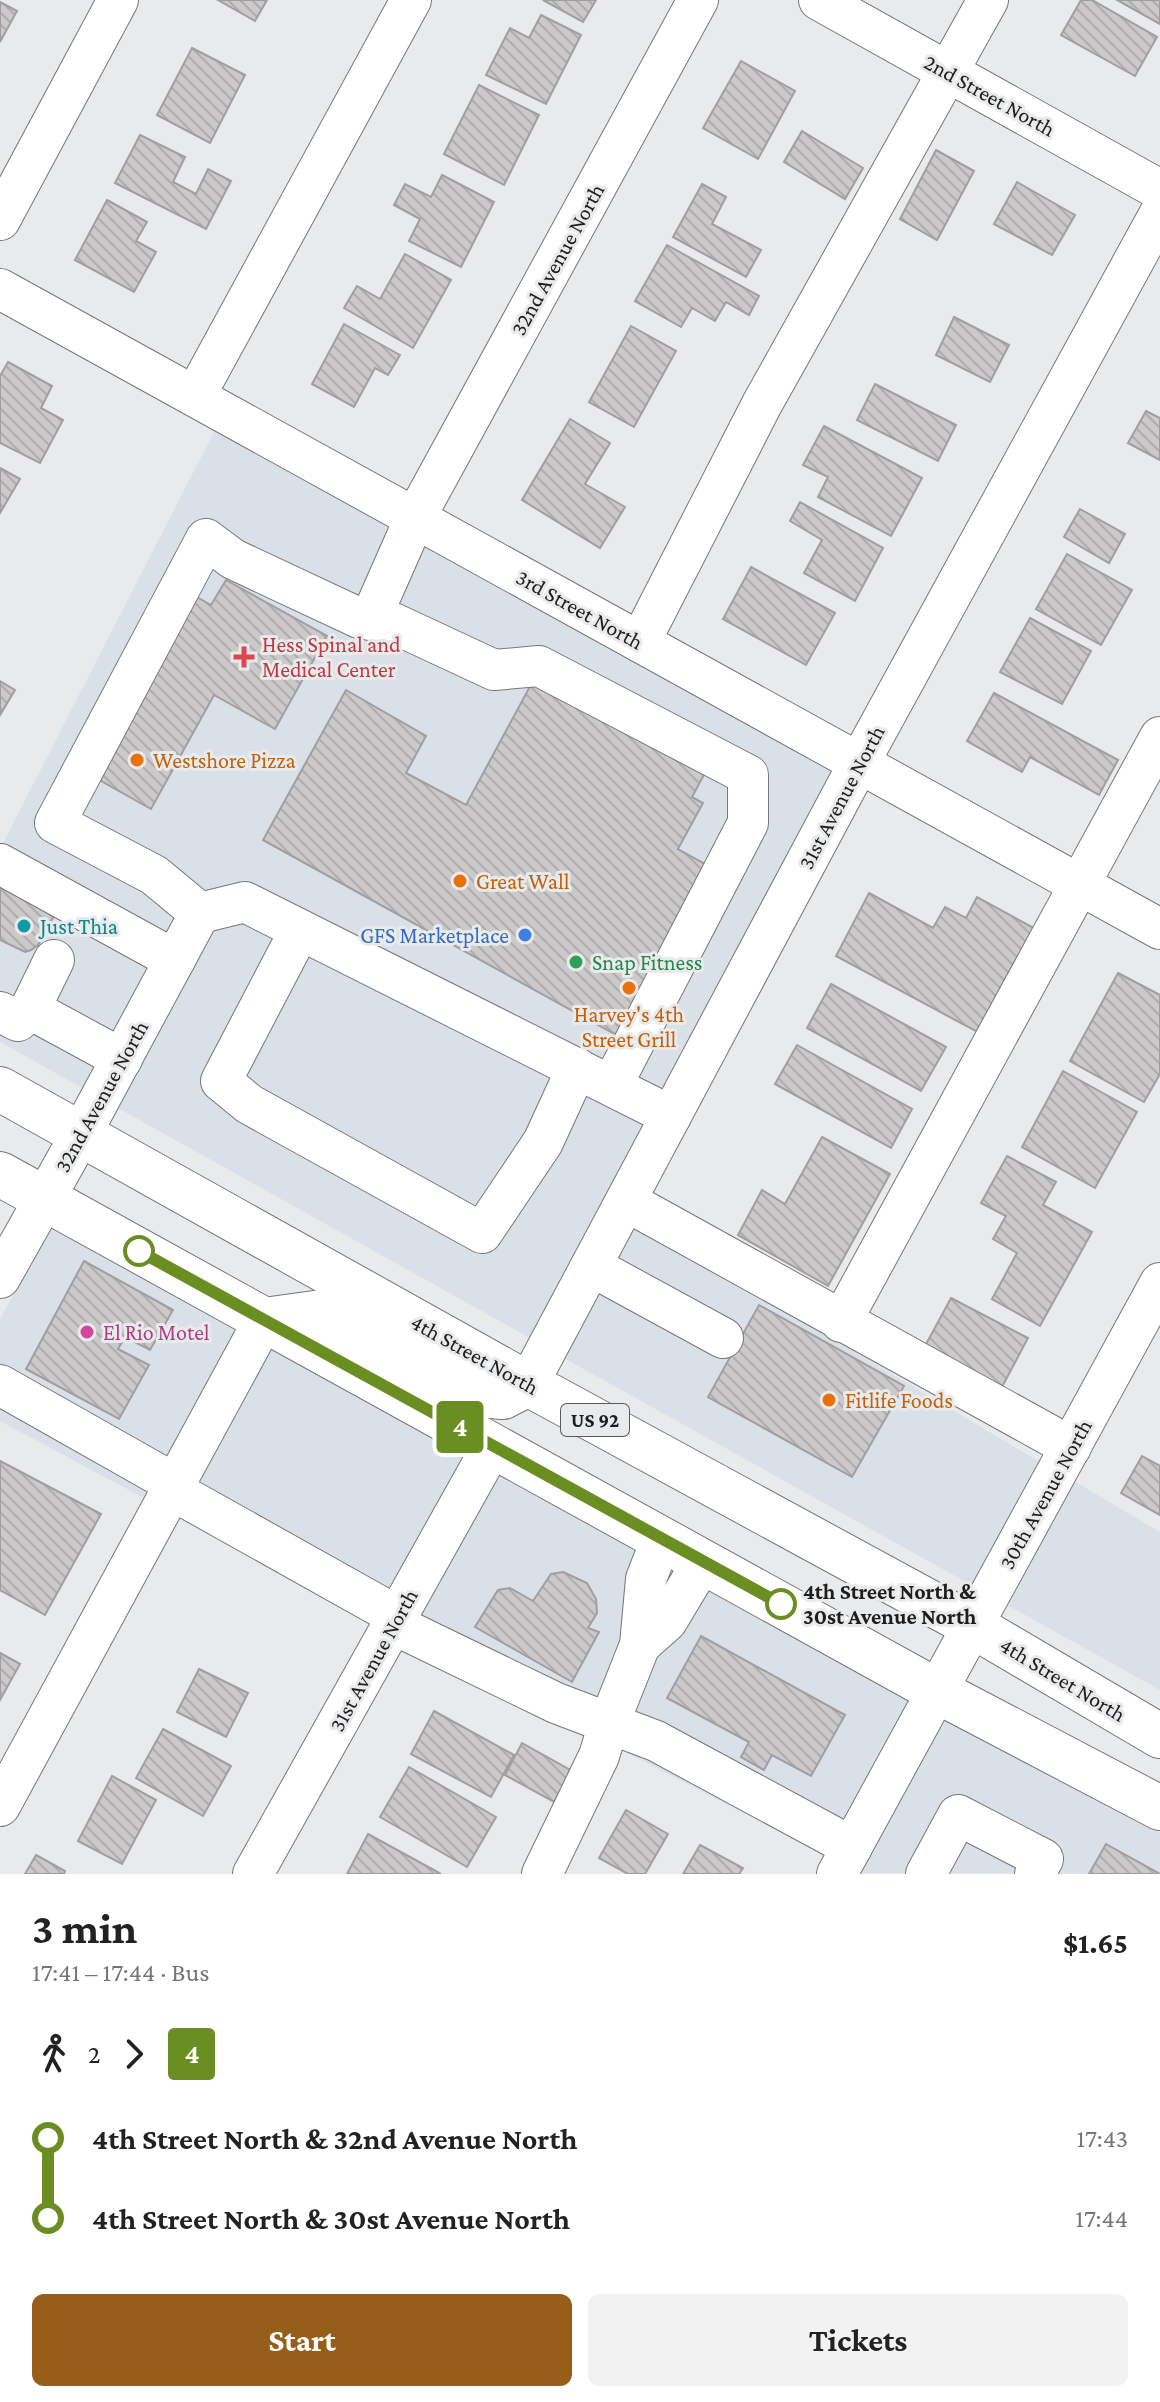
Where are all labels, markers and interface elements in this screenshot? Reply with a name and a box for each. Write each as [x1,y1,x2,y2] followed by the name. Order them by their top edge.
[920,49,1060,142] street label: 2nd Street North
[505,179,610,339] street label: 32nd Avenue North
[512,564,648,655] street label: 3rd Street North
[262,632,401,682] place label: Hess Spinal and Medical Center
[233,646,255,668] marker: Hess Spinal and Medical Center
[793,721,890,873] street label: 31st Avenue North
[153,748,296,773] place label: Westshore Pizza
[128,751,146,769] marker: Westshore Pizza
[476,869,570,894] place label: Great Wall
[451,872,469,890] marker: Great Wall
[38,914,118,939] place label: Just Thia
[15,917,33,935] marker: Just Thia
[360,923,509,948] place label: GFS Marketplace
[516,926,534,944] marker: GFS Marketplace
[592,950,702,975] place label: Snap Fitness
[567,953,585,971] marker: Snap Fitness
[620,979,638,997] marker: Harvey's 4th Street Grill
[574,1002,684,1052] place label: Harvey's 4th Street Grill
[49,1016,154,1176] street label: 32nd Avenue North
[124,1236,154,1266] unlabelled marker
[406,1309,543,1400] street label: 4th Street North
[103,1320,210,1345] place label: El Rio Motel
[78,1323,96,1341] marker: El Rio Motel
[845,1388,953,1413] place label: Fitlife Foods
[820,1391,838,1409] marker: Fitlife Foods
[434,1401,486,1453] line badge: 4
[561,1404,629,1436] road number: US 92
[452,1411,468,1442] text: 4
[994,1415,1097,1573] street label: 30th Avenue North
[803,1579,977,1629] place label: 4th Street North & 30st Avenue North
[324,1585,423,1736] street label: 31st Avenue North
[766,1589,796,1619] marker: 4th Street North & 30st Avenue North
[995,1632,1130,1727] street label: 4th Street North
[32,1904,137,1952] text: 3 min
[1063,1926,1128,1959] text: $1.65
[32,1958,209,1987] text: 17:41 – 17:44 · Bus
[32,2032,76,2076] icon: walk
[112,2032,156,2076] icon: forward
[184,2038,199,2069] text: 4
[88,2040,100,2069] text: 2
[92,2122,577,2155] text: 4th Street North & 32nd Avenue North
[1076,2124,1128,2153] text: 17:43
[92,2202,570,2235] text: 4th Street North & 30st Avenue North
[1075,2204,1128,2233] text: 17:44
[32,2294,572,2386] button: Start
[588,2294,1128,2386] button: Tickets

